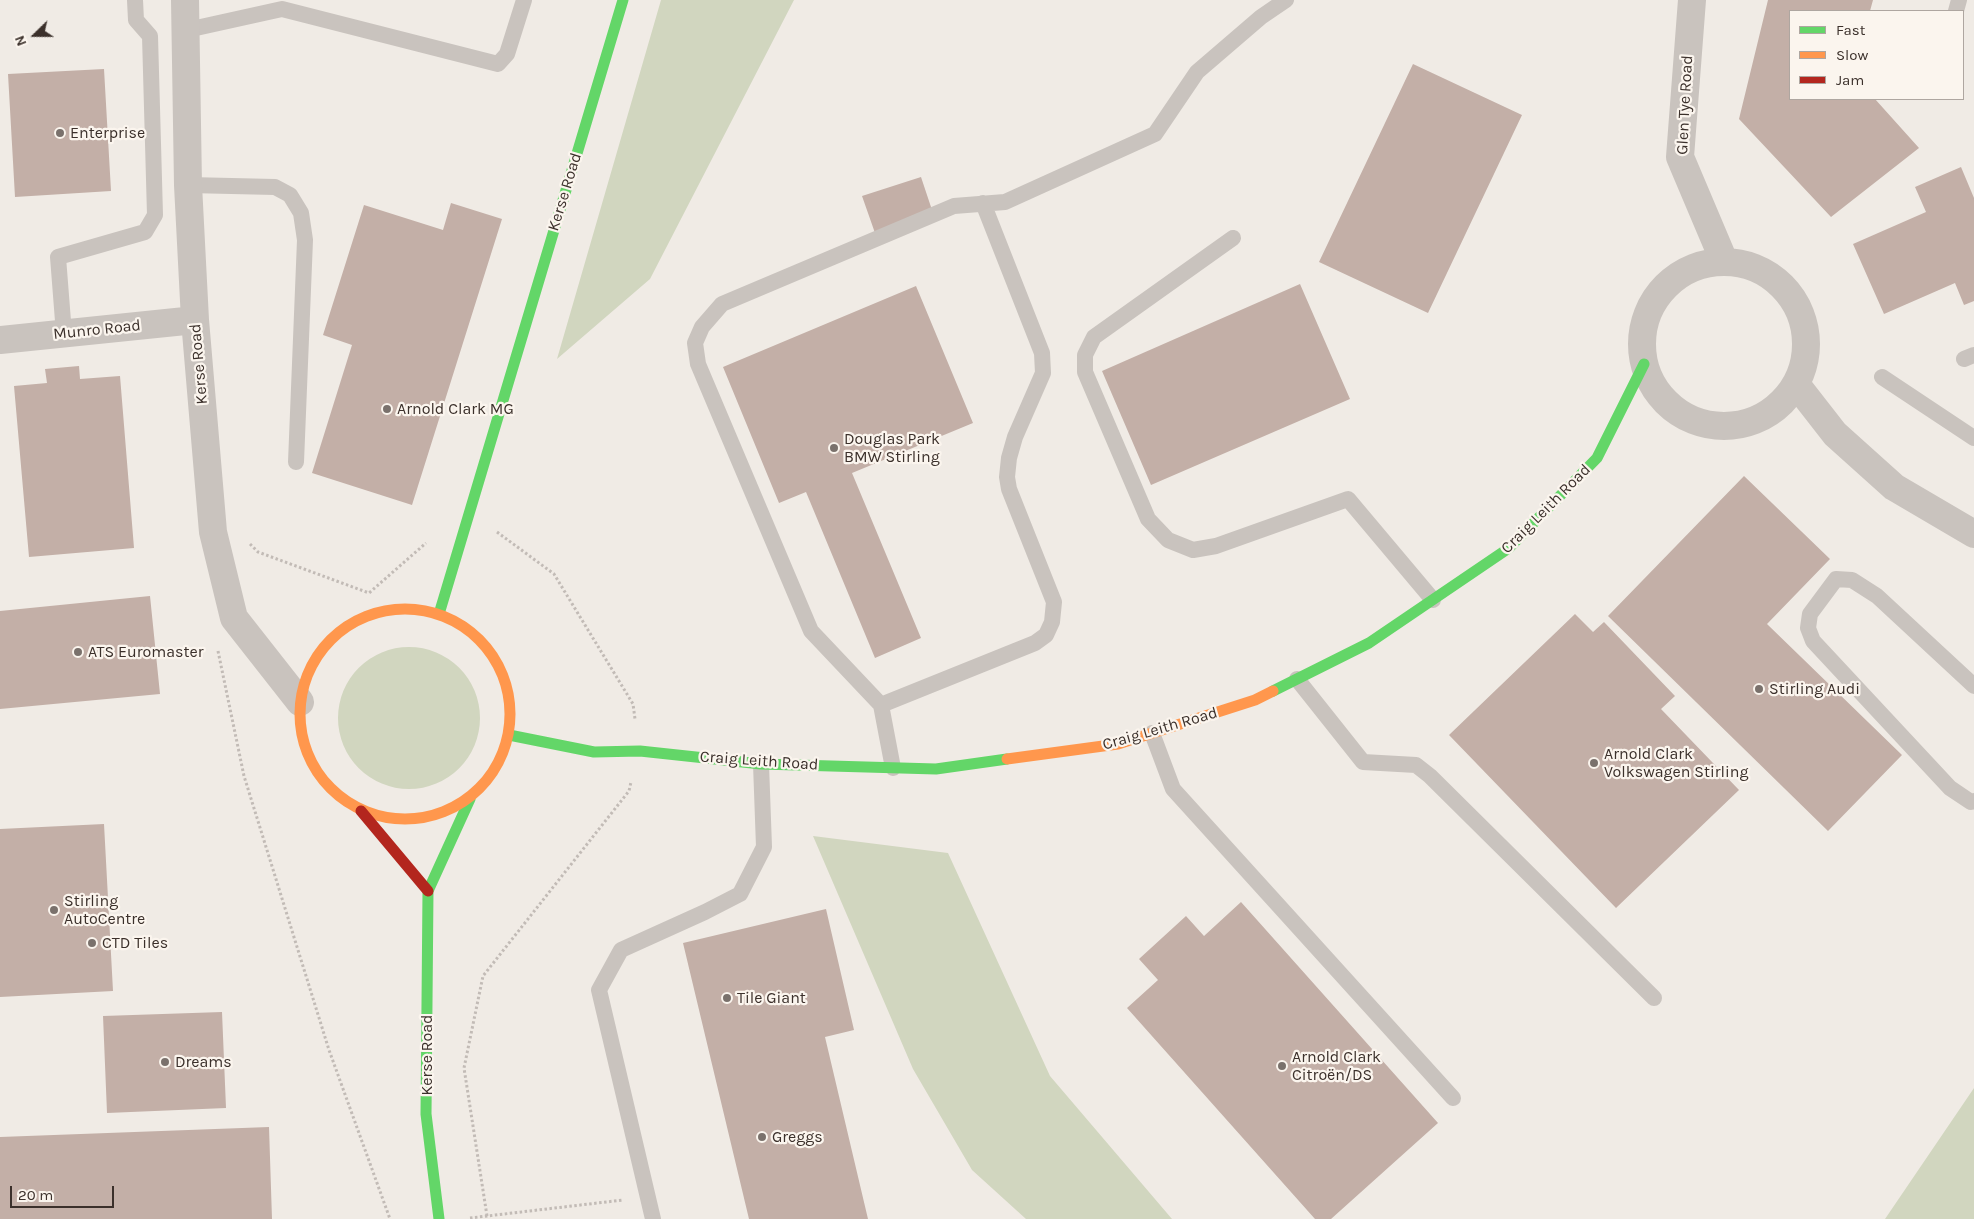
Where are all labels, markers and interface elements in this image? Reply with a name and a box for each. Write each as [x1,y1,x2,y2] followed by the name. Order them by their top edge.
[10,10,60,60] north arrow
[1789,10,1964,100] legend
[1836,21,1865,39] text: Fast
[11,33,30,49] text: N
[1836,46,1868,64] text: Slow
[1673,55,1697,155] street label: Glen Tye Road
[1836,71,1864,89] text: Jam
[70,123,145,143] place label: Enterprise
[54,127,66,139] marker: Enterprise
[544,150,586,234] street label: Kerse Road
[52,316,142,344] street label: Munro Road
[186,323,212,405] street label: Kerse Road
[397,399,514,419] place label: Arnold Clark MG
[381,403,393,415] marker: Arnold Clark MG
[844,429,940,467] place label: Douglas Park BMW Stirling
[828,442,840,454] marker: Douglas Park BMW Stirling
[1497,460,1595,558] street label: Craig Leith Road
[88,642,203,662] place label: ATS Euromaster
[72,646,84,658] marker: ATS Euromaster
[1769,679,1860,699] place label: Stirling Audi
[1753,683,1765,695] marker: Stirling Audi
[1100,703,1220,755] street label: Craig Leith Road
[1604,744,1748,782] place label: Arnold Clark Volkswagen Stirling
[699,747,819,775] street label: Craig Leith Road
[1588,757,1600,769] marker: Arnold Clark Volkswagen Stirling
[64,891,145,929] place label: Stirling AutoCentre
[48,904,60,916] marker: Stirling AutoCentre
[102,933,168,953] place label: CTD Tiles
[86,937,98,949] marker: CTD Tiles
[737,988,806,1008] place label: Tile Giant
[721,992,733,1004] marker: Tile Giant
[417,1015,437,1095] street label: Kerse Road
[1292,1047,1381,1085] place label: Arnold Clark Citroën/DS
[175,1052,232,1072] place label: Dreams
[159,1056,171,1068] marker: Dreams
[1276,1060,1288,1072] marker: Arnold Clark Citroën/DS
[772,1127,823,1147] place label: Greggs
[756,1131,768,1143] marker: Greggs
[12,1176,116,1208] scale bar
[18,1186,53,1204] text: 20 m

